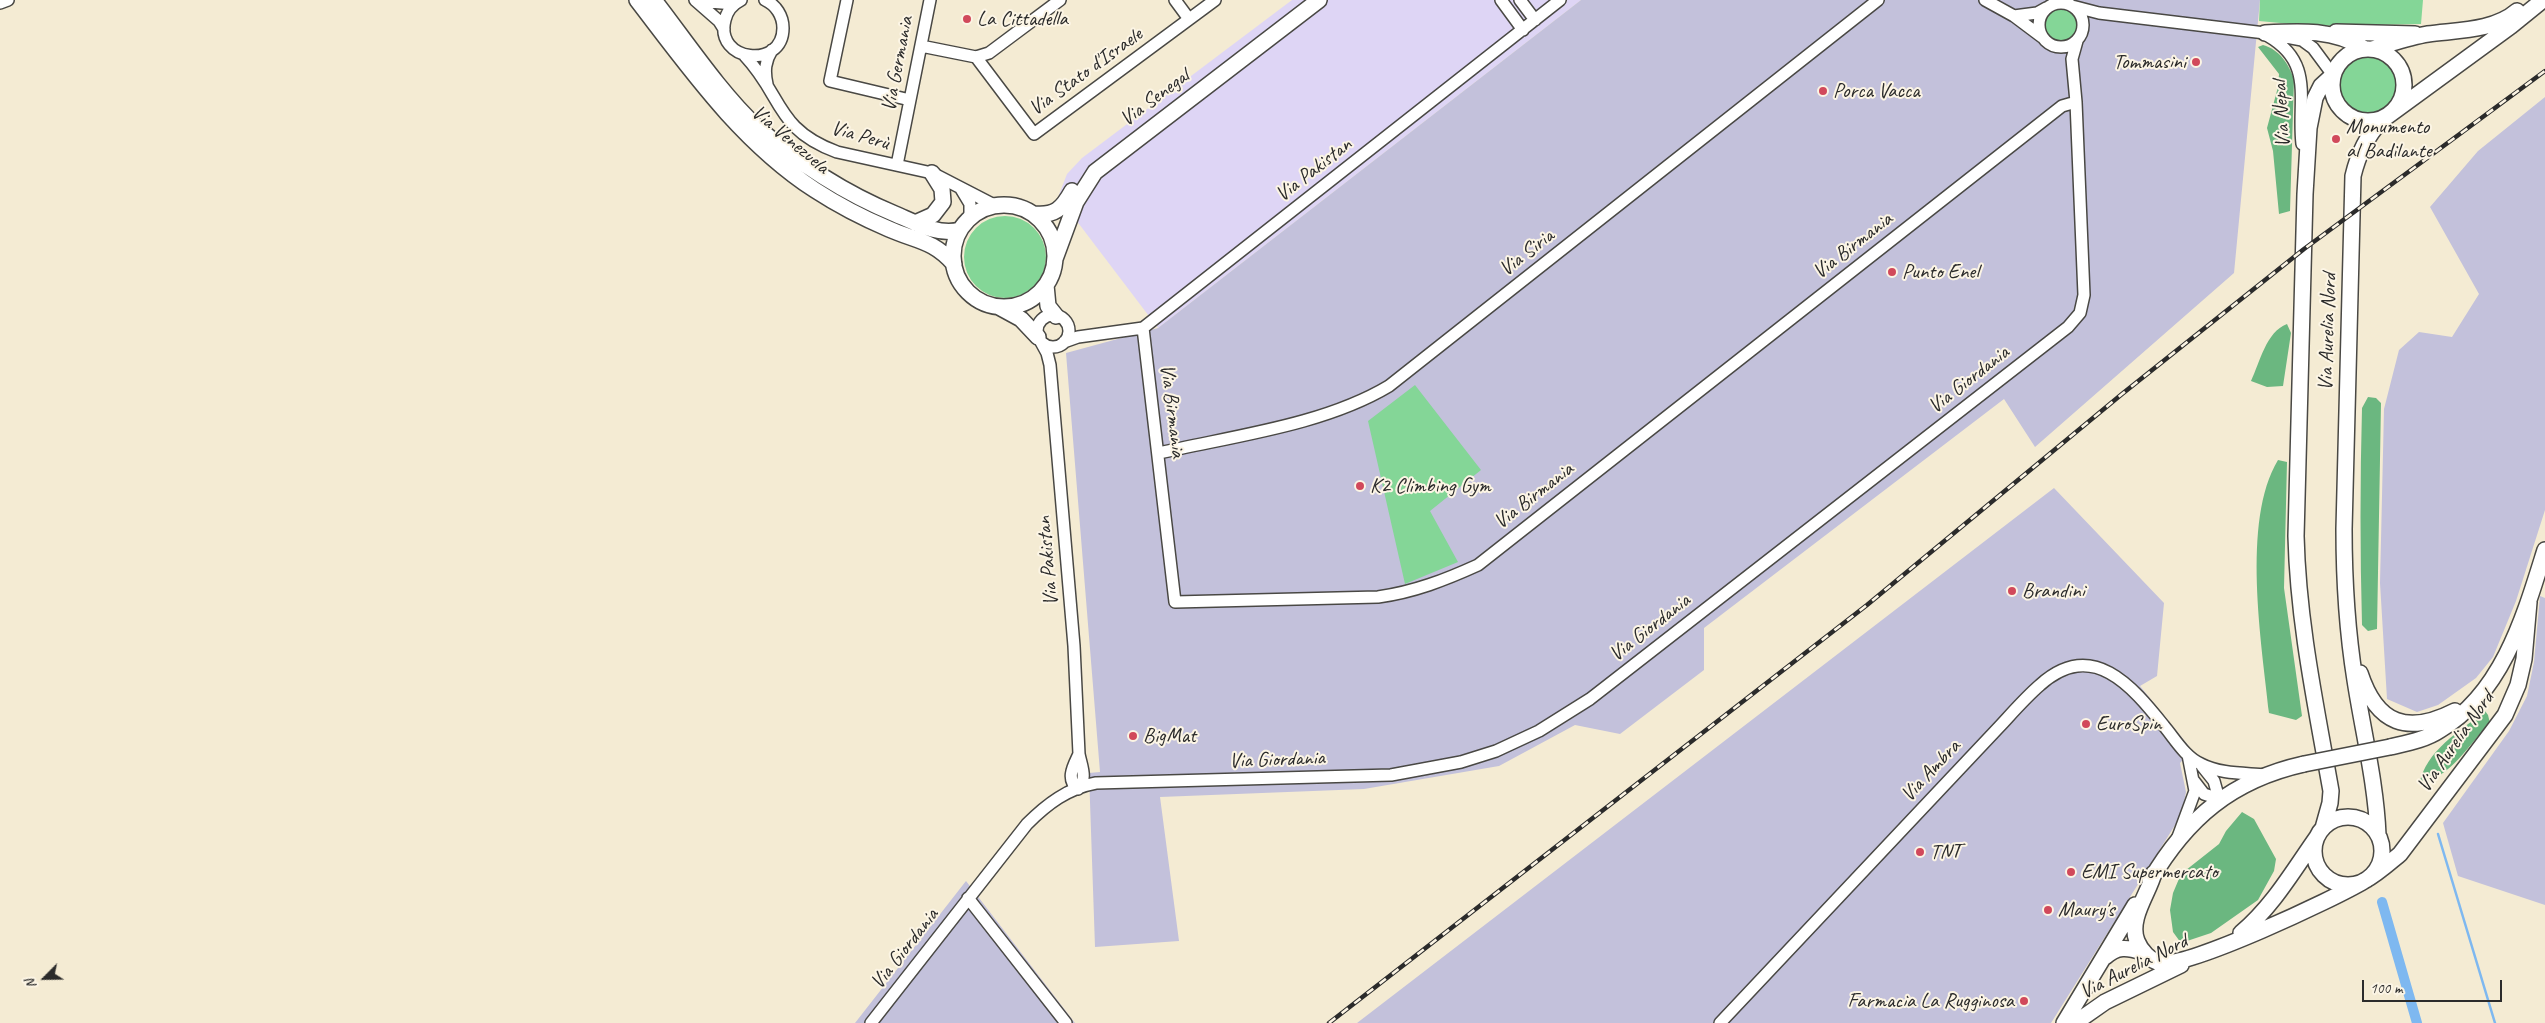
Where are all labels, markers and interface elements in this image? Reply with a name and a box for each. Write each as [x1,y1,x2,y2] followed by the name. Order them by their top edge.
[977,6,1068,32] place label: La Cittadella
[961,13,973,25] marker: La Cittadella
[876,14,920,114] street label: Via Germania
[1024,22,1148,122] street label: Via Stato d'Israele
[2113,49,2186,75] place label: Tommasini
[2190,56,2202,68] marker: Tommasini
[1115,64,1195,132] street label: Via Senegal
[1833,78,1920,104] place label: Porca Vacca
[2268,80,2296,148] street label: Via Nepal
[1817,85,1829,97] marker: Porca Vacca
[746,100,834,180] street label: Via Venezuela
[2346,114,2431,164] place label: Monumento al Badilante
[828,116,892,156] street label: Via Perù
[1271,133,1357,207] street label: Via Pakistan
[2330,133,2342,145] marker: Monumento al Badilante
[1808,207,1898,285] street label: Via Birmania
[1495,224,1559,282] street label: Via Siria
[1902,259,1979,285] place label: Punto Enel
[1886,266,1898,278] marker: Punto Enel
[2313,273,2343,391] street label: Via Aurelia Nord
[1924,341,2014,419] street label: Via Giordania
[1154,363,1190,459] street label: Via Birmania
[1489,457,1579,535] street label: Via Birmania
[1370,473,1491,499] place label: K2 Climbing Gym
[1354,480,1366,492] marker: K2 Climbing Gym
[1032,515,1064,607] street label: Via Pakistan
[2022,578,2085,604] place label: Brandini
[2006,585,2018,597] marker: Brandini
[1605,589,1695,667] street label: Via Giordania
[2412,687,2500,797] street label: Via Aurelia Nord
[2096,711,2161,737] place label: EuroSpin
[2080,718,2092,730] marker: EuroSpin
[1143,723,1196,749] place label: BigMat
[1127,730,1139,742] marker: BigMat
[1896,735,1966,807] street label: Via Ambra
[1229,746,1325,774] street label: Via Giordania
[1930,839,1961,865] place label: TNT
[1914,846,1926,858] marker: TNT
[2081,859,2218,885] place label: EMI Supermercato
[2065,866,2077,878] marker: EMI Supermercato
[2058,897,2114,923] place label: Maury's
[866,904,944,994] street label: Via Giordania
[2042,904,2054,916] marker: Maury's
[2076,929,2192,1005] street label: Via Aurelia Nord
[20,953,70,1003] north arrow
[2365,970,2505,1002] scale bar
[21,977,40,991] text: N
[2370,979,2402,998] text: 100 m
[1847,988,2014,1014] place label: Farmacia La Rugginosa
[2018,995,2030,1007] marker: Farmacia La Rugginosa

